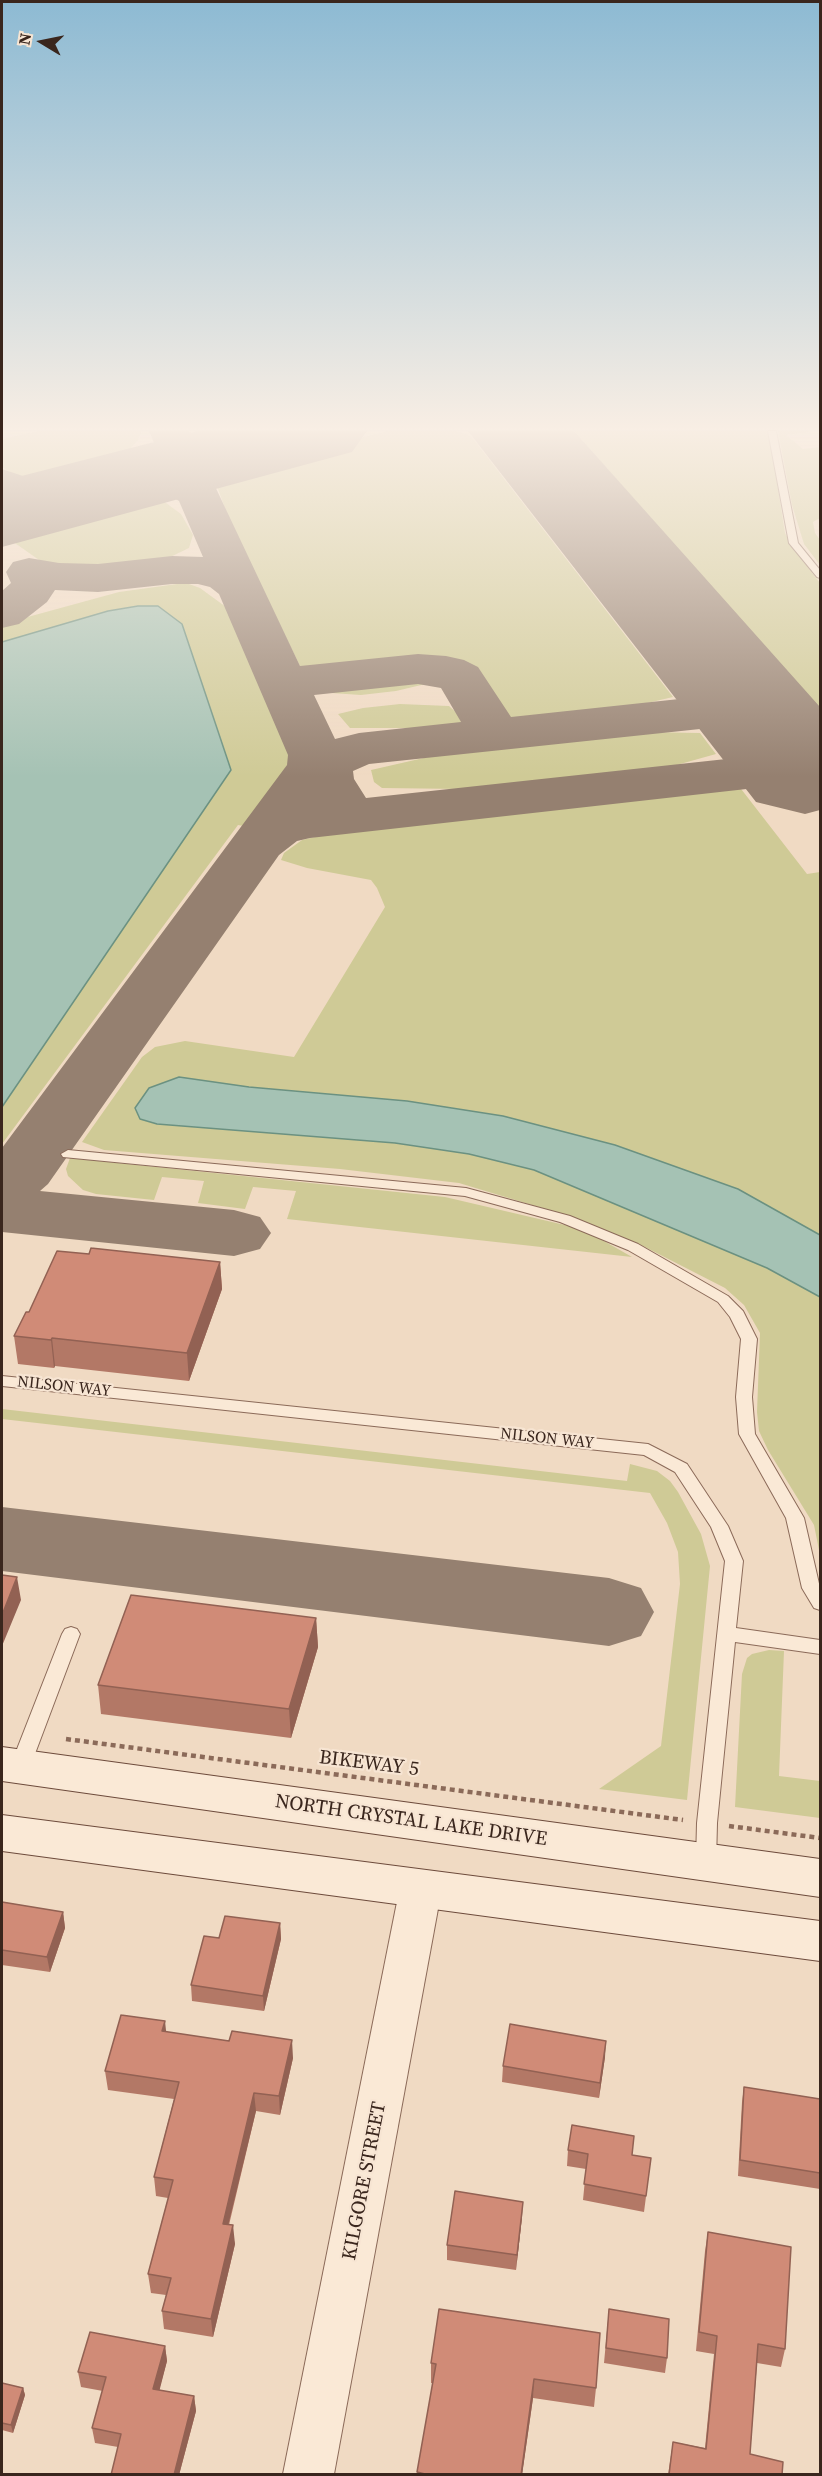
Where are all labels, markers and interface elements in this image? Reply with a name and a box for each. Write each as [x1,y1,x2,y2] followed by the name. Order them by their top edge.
[12,12,72,72] north arrow
[12,31,36,47] text: N
[16,1373,112,1401] street label: NILSON WAY
[499,1425,595,1453] street label: NILSON WAY
[318,1746,420,1782] street label: BIKEWAY 5
[273,1790,549,1852] street label: NORTH CRYSTAL LAKE DRIVE
[338,2100,392,2262] street label: KILGORE STREET

